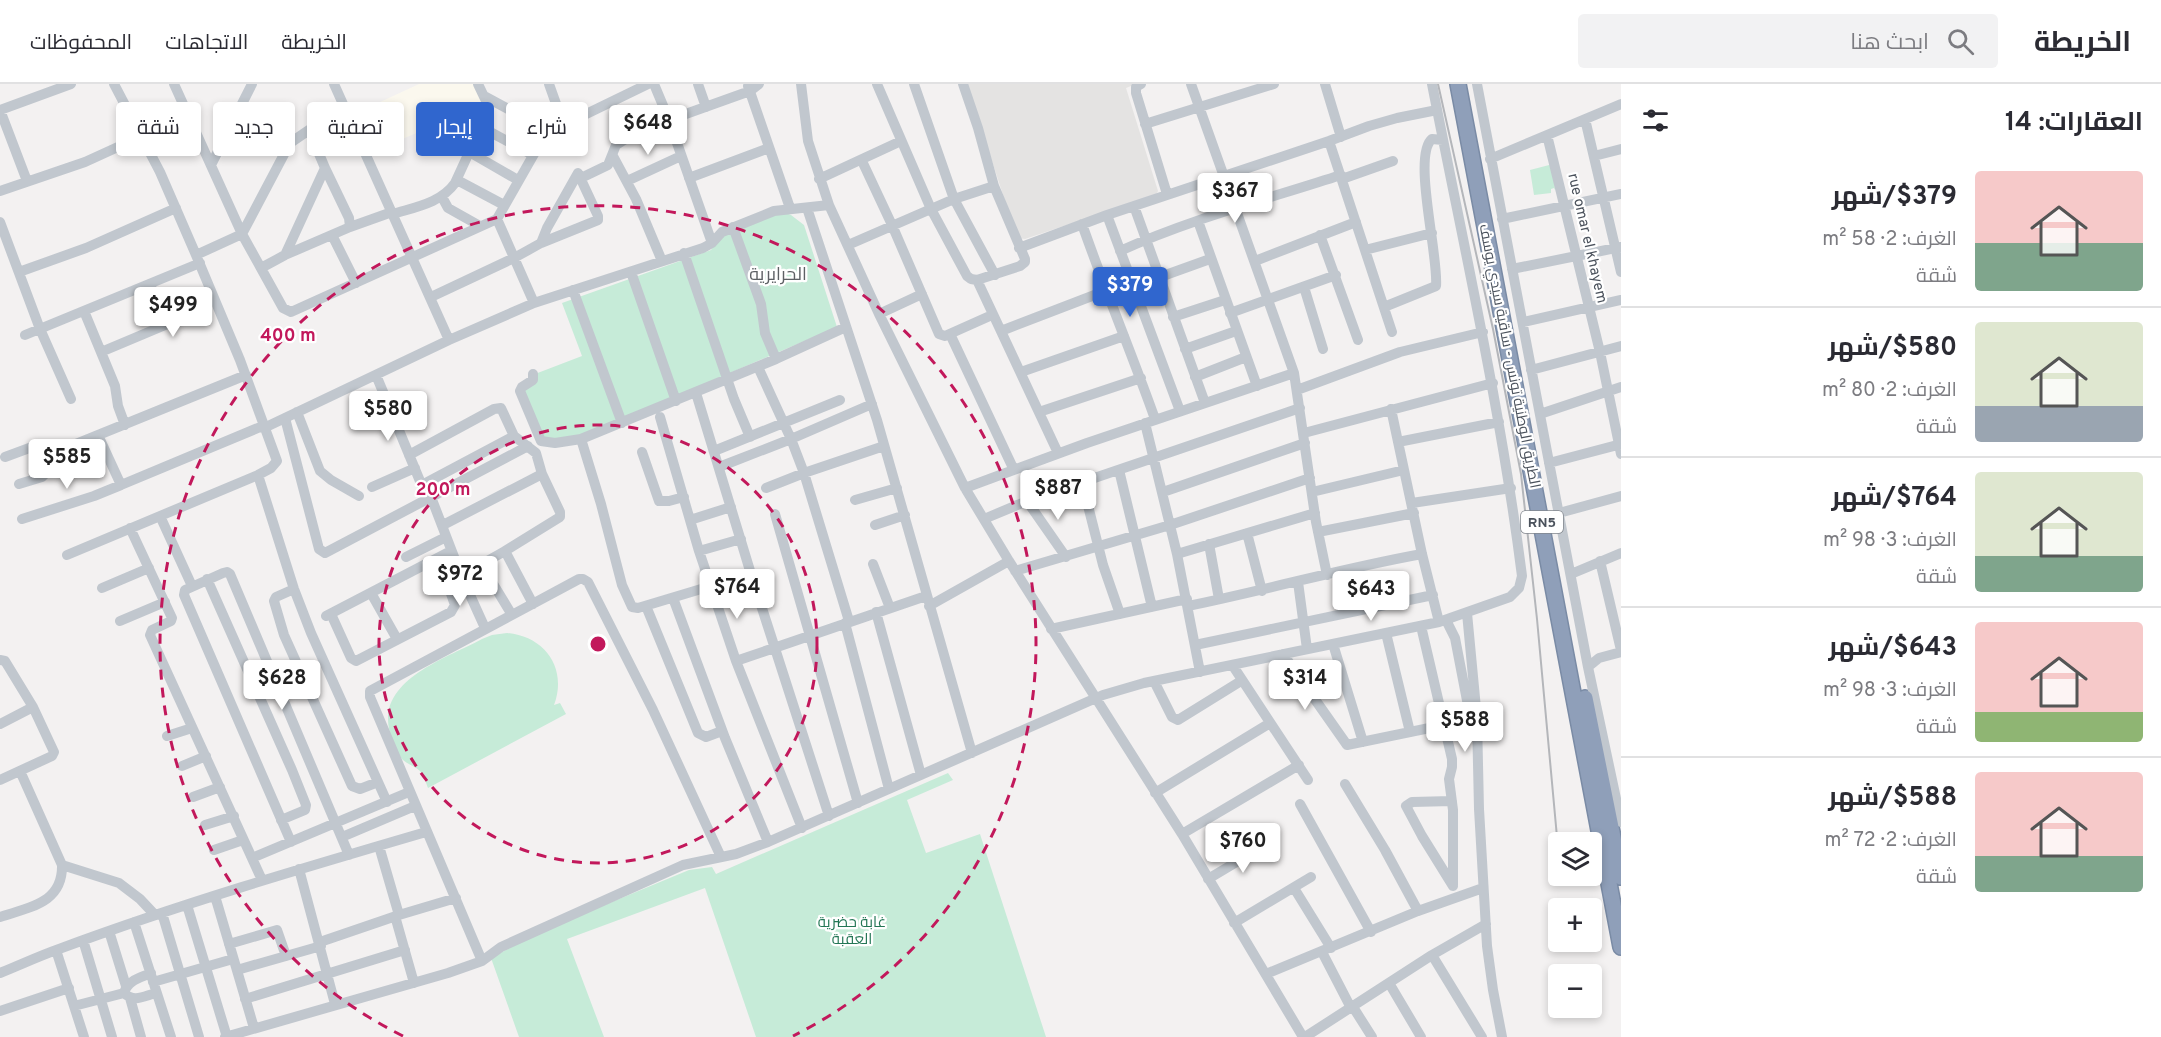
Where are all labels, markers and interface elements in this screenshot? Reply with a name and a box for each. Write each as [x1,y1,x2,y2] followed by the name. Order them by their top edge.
[1578,14,1998,68] search box
[1944,25,1977,58] icon: search
[2034,26,2131,62] text: الخريطة
[30,30,132,57] text: المحفوظات
[165,30,248,57] text: الاتجاهات
[281,30,347,57] text: الخريطة
[1850,30,1929,57] text: ابحث هنا
[116,102,201,156] chip: شقة
[213,102,295,156] chip: جديد
[307,102,404,156] chip: تصفية
[416,102,494,156] chip: إيجار
[506,102,588,156] chip: شراء
[1639,104,1672,137] icon: filters
[612,105,684,156] pin: $648
[2005,107,2143,140] text: العقارات: 14
[623,111,673,137] text: $648
[1562,171,1611,305] street label: rue omar el khayem
[1199,173,1271,224] pin: $367
[1211,179,1259,205] text: $367
[1832,181,1957,214] text: $379/شهر
[2023,195,2095,267] icon: home
[1473,223,1543,490] street label: الطريق الوطنية تونس - ساقية سيدي يوسف
[1822,227,1957,253] text: الغرف: 2 · 58 m²
[749,264,807,287] district label: الحرايرية
[1916,264,1957,290] text: شقة
[1094,267,1166,318] pin: $379
[1107,273,1153,299] text: $379
[137,287,209,338] pin: $499
[148,293,198,319] text: $499
[260,325,316,348] text: 400 m
[1828,332,1957,365] text: $580/شهر
[2023,346,2095,418] icon: home
[1822,378,1957,404] text: الغرف: 2 · 80 m²
[352,391,424,442] pin: $580
[363,397,413,423] text: $580
[1916,415,1957,441] text: شقة
[31,439,103,490] pin: $585
[42,445,92,471] text: $585
[1022,470,1094,521] pin: $887
[1034,476,1082,502] text: $887
[415,479,471,502] text: 200 m
[1831,482,1957,515] text: $764/شهر
[2023,496,2095,568] icon: home
[1521,511,1563,533] road number: RN5
[1823,528,1957,554] text: الغرف: 3 · 98 m²
[424,556,496,607] pin: $972
[437,562,483,588] text: $972
[1916,565,1957,591] text: شقة
[701,569,773,620] pin: $764
[1335,571,1407,622] pin: $643
[714,575,760,601] text: $764
[1346,577,1396,603] text: $643
[1829,632,1957,665] text: $643/شهر
[588,634,608,654] centre of rings
[2023,646,2095,718] icon: home
[246,660,318,711] pin: $628
[1269,660,1341,711] pin: $314
[257,666,307,692] text: $628
[1283,666,1327,692] text: $314
[1823,678,1957,704] text: الغرف: 3 · 98 m²
[1429,702,1501,753] pin: $588
[1440,708,1490,734] text: $588
[1916,715,1957,741] text: شقة
[1828,782,1957,815] text: $588/شهر
[2023,796,2095,868] icon: home
[1207,823,1279,874] pin: $760
[1825,828,1957,854] text: الغرف: 2 · 72 m²
[1219,829,1267,855] text: $760
[1548,832,1602,1018] map controls
[1548,832,1602,886] button: layers
[1916,865,1957,891] text: شقة
[1548,898,1602,952] button: +
[818,914,886,950] park label: غابة حضرية العقبة
[1548,964,1602,1018] button: −

